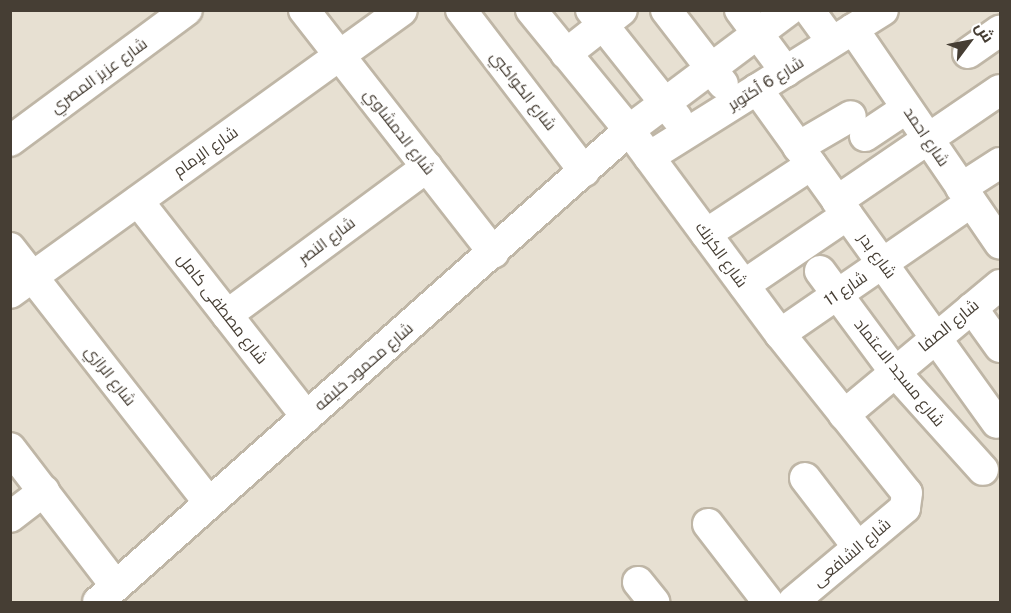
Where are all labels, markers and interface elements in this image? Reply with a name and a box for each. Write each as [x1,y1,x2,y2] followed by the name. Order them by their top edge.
[939,12,999,72] north arrow
[971,18,998,46] text: ش
[47,34,151,118] street label: شارع عزيز المصري
[486,47,560,135] street label: شارع الكواكبي
[724,53,808,115] street label: شارع 6 أكتوبر
[359,85,439,179] street label: شارع الدمشاوي
[899,104,953,170] street label: شارع احمد
[170,123,242,181] street label: شارع الإمام
[295,213,359,269] street label: شارع النصر
[691,219,751,291] street label: شارع الكرنك
[854,229,900,283] street label: شارع بدر
[173,250,271,368] street label: شارع مصطفى كامل
[821,268,871,310] street label: شارع 11
[915,296,983,356] street label: شارع الصفا
[850,315,948,431] street label: شارع مسجد الاعتماد
[311,319,417,415] street label: شارع محمود خليفه
[81,342,139,410] street label: شارع الرازي
[809,515,895,591] street label: شارع الشافعى

